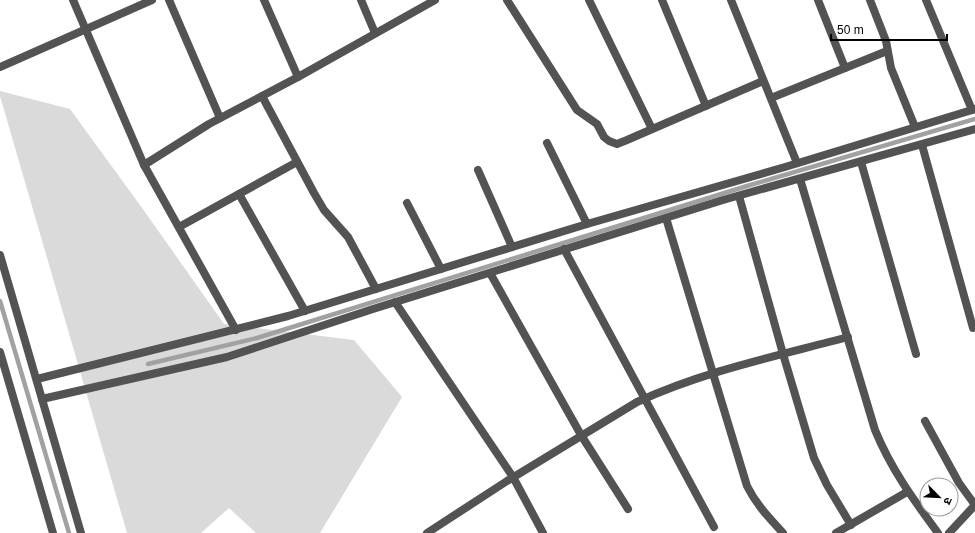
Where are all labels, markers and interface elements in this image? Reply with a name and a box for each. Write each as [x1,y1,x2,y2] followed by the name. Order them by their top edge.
[831,16,947,42] scale bar
[837,23,864,37] text: 50 m
[919,477,959,517] north arrow
[941,496,955,507] text: उ

